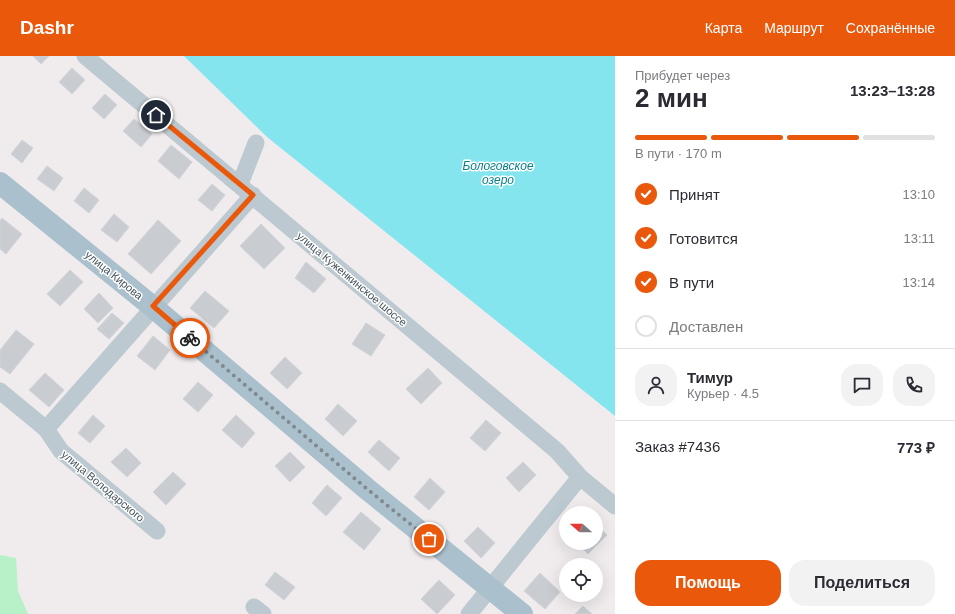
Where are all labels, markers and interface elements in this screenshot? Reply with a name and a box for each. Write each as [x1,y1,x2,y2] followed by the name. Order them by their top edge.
[20,17,74,38] text: Dashr
[705,20,742,36] text: Карта
[764,20,824,36] text: Маршрут
[846,20,935,36] text: Сохранённые
[635,68,730,83] text: Прибудет через
[850,82,935,99] text: 13:23–13:28
[635,83,708,113] text: 2 мин
[139,98,173,132] pin
[145,104,167,126] icon: home
[635,146,722,161] text: В пути · 170 m
[462,159,534,187] water label: Бологовское озеро
[635,183,657,205] icon: check
[669,186,720,203] text: Принят
[902,187,935,202] text: 13:10
[635,227,657,249] icon: check
[295,230,409,328] street label: улица Куженкинское шоссе
[669,230,738,247] text: Готовится
[903,231,935,246] text: 13:11
[83,248,146,302] street label: улица Кирова
[635,271,657,293] icon: check
[669,274,714,291] text: В пути
[902,275,935,290] text: 13:14
[170,318,210,358] courier
[669,318,743,335] text: Доставлен
[179,327,201,349] icon: bike
[635,364,677,406] button: person
[841,364,883,406] button: chat
[893,364,935,406] button: phone
[687,369,733,386] text: Тимур
[687,386,759,401] text: Курьер · 4.5
[635,438,720,455] text: Заказ #7436
[897,439,935,456] text: 773 ₽
[59,448,147,524] street label: улица Володарского
[559,506,603,550] north arrow
[559,506,603,602] map controls
[412,522,446,556] pin
[418,528,440,550] icon: bag
[559,558,603,602] button: locate
[635,560,781,606] button: Помощь
[789,560,935,606] button: Поделиться

